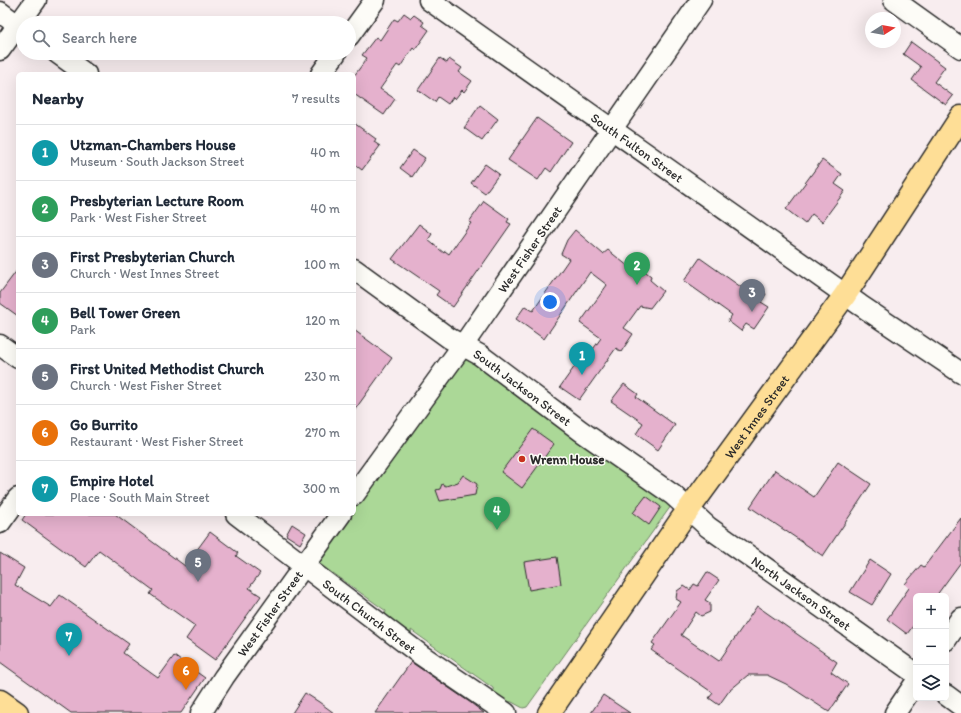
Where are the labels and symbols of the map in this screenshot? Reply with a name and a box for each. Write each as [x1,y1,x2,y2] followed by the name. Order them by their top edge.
[865,12,901,48] north arrow
[588,110,686,185] street label: South Fulton Street
[495,203,565,296] street label: West Fisher Street
[624,252,650,285] pin: 2
[739,279,765,312] pin: 3
[540,292,560,312] your location
[569,342,595,375] pin: 1
[471,346,574,429] street label: South Jackson Street
[721,372,792,461] street label: West Innes Street
[530,452,605,467] place label: Wrenn House
[517,454,527,464] marker: Wrenn House
[484,497,510,530] pin: 4
[185,549,211,582] pin: 5
[749,553,854,634] street label: North Jackson Street
[234,568,306,660] street label: West Fisher Street
[320,576,419,657] street label: South Church Street
[56,623,82,656] pin: 7
[173,657,199,690] pin: 6

